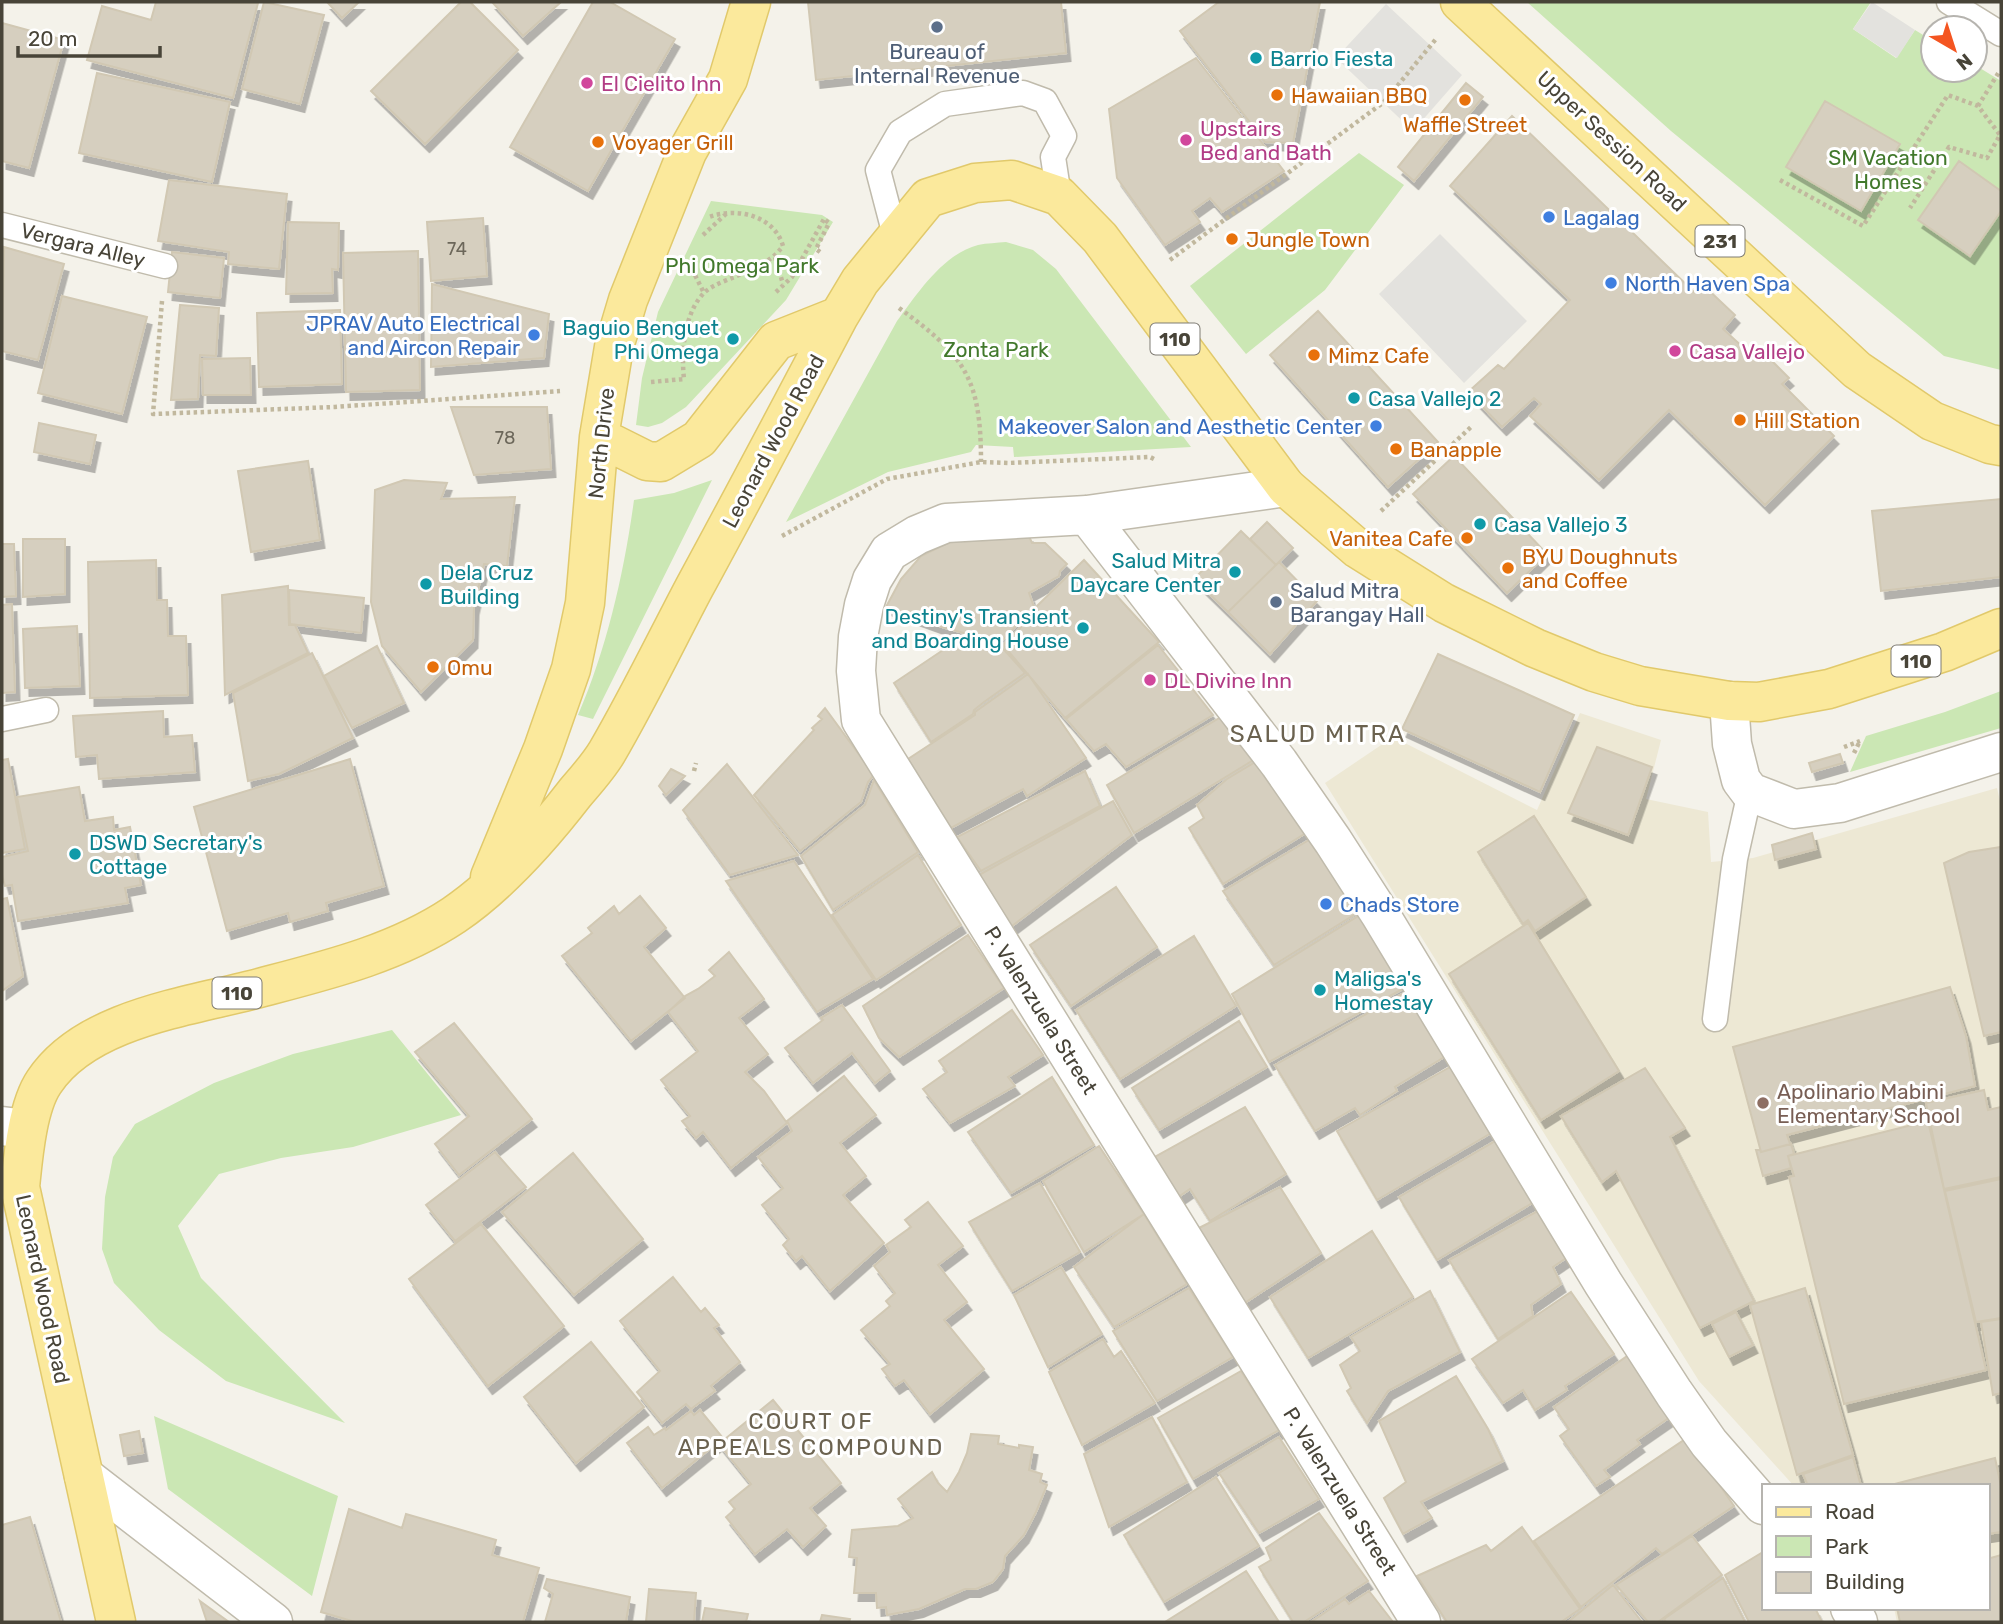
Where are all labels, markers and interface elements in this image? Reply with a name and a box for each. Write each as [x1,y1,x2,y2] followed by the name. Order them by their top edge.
[18,14,159,58] scale bar
[1919,14,1989,84] north arrow
[929,19,945,35] marker: Bureau of Internal Revenue
[28,26,77,51] text: 20 m
[854,39,1020,88] place label: Bureau of Internal Revenue
[1270,46,1393,71] place label: Barrio Fiesta
[1952,49,1977,75] text: N
[1248,50,1264,66] marker: Barrio Fiesta
[1532,65,1692,217] street label: Upper Session Road
[601,71,722,96] place label: El Cielito Inn
[579,75,595,91] marker: El Cielito Inn
[1291,83,1428,108] place label: Hawaiian BBQ
[1269,87,1285,103] marker: Hawaiian BBQ
[1457,92,1473,108] marker: Waffle Street
[1403,112,1527,137] place label: Waffle Street
[1200,116,1332,165] place label: Upstairs Bed and Bath
[612,130,734,155] place label: Voyager Grill
[1178,132,1194,148] marker: Upstairs Bed and Bath
[590,134,606,150] marker: Voyager Grill
[1828,145,1948,194] park label: SM Vacation Homes
[1563,205,1640,230] place label: Lagalag
[1541,209,1557,225] marker: Lagalag
[18,217,148,273] street label: Vergara Alley
[1696,226,1744,256] road number: 231
[1246,227,1370,252] place label: Jungle Town
[1224,231,1240,247] marker: Jungle Town
[447,238,467,260] house number: 74
[665,253,819,278] park label: Phi Omega Park
[1625,271,1790,296] place label: North Haven Spa
[1603,275,1619,291] marker: North Haven Spa
[306,311,520,360] place label: JPRAV Auto Electrical and Aircon Repair
[562,315,719,364] place label: Baguio Benguet Phi Omega
[1150,324,1200,354] road number: 110
[526,327,542,343] marker: JPRAV Auto Electrical and Aircon Repair
[725,331,741,347] marker: Baguio Benguet Phi Omega
[943,337,1049,362] park label: Zonta Park
[1689,339,1805,364] place label: Casa Vallejo
[1328,343,1429,368] place label: Mimz Cafe
[1667,343,1683,359] marker: Casa Vallejo
[1306,347,1322,363] marker: Mimz Cafe
[717,350,829,532] street label: Leonard Wood Road
[583,386,619,500] street label: North Drive
[1368,386,1501,411] place label: Casa Vallejo 2
[1346,390,1362,406] marker: Casa Vallejo 2
[1754,408,1860,433] place label: Hill Station
[1732,412,1748,428] marker: Hill Station
[998,414,1362,439] place label: Makeover Salon and Aesthetic Center
[1368,418,1384,434] marker: Makeover Salon and Aesthetic Center
[495,427,515,449] house number: 78
[1410,437,1502,462] place label: Banapple
[1388,441,1404,457] marker: Banapple
[1494,512,1628,537] place label: Casa Vallejo 3
[1472,516,1488,532] marker: Casa Vallejo 3
[1329,526,1453,551] place label: Vanitea Cafe
[1459,530,1475,546] marker: Vanitea Cafe
[1522,544,1678,593] place label: BYU Doughnuts and Coffee
[1070,548,1221,597] place label: Salud Mitra Daycare Center
[440,560,533,609] place label: Dela Cruz Building
[1500,560,1516,576] marker: BYU Doughnuts and Coffee
[1227,564,1243,580] marker: Salud Mitra Daycare Center
[418,576,434,592] marker: Dela Cruz Building
[1290,578,1425,627] place label: Salud Mitra Barangay Hall
[1268,594,1284,610] marker: Salud Mitra Barangay Hall
[871,604,1069,653] place label: Destiny's Transient and Boarding House
[1075,620,1091,636] marker: Destiny's Transient and Boarding House
[1892,646,1940,676] road number: 110
[447,655,493,680] place label: Omu
[425,659,441,675] marker: Omu
[1164,668,1292,693] place label: DL Divine Inn
[1142,672,1158,688] marker: DL Divine Inn
[1230,720,1406,748] district label: SALUD MITRA
[89,830,263,879] place label: DSWD Secretary's Cottage
[67,846,83,862] marker: DSWD Secretary's Cottage
[1340,892,1460,917] place label: Chads Store
[1318,896,1334,912] marker: Chads Store
[979,921,1103,1099] street label: P. Valenzuela Street
[1334,966,1434,1015] place label: Maligsa's Homestay
[212,978,262,1009] road number: 110
[1312,982,1328,998] marker: Maligsa's Homestay
[1777,1079,1960,1128] place label: Apolinario Mabini Elementary School
[1755,1095,1771,1111] marker: Apolinario Mabini Elementary School
[11,1192,75,1386] street label: Leonard Wood Road
[1278,1402,1402,1580] street label: P. Valenzuela Street
[678,1407,944,1461] district label: COURT OF APPEALS COMPOUND
[1762,1484,1989,1610] legend
[1825,1499,1875,1524] text: Road
[1825,1534,1869,1559] text: Park
[1825,1569,1905,1594] text: Building

